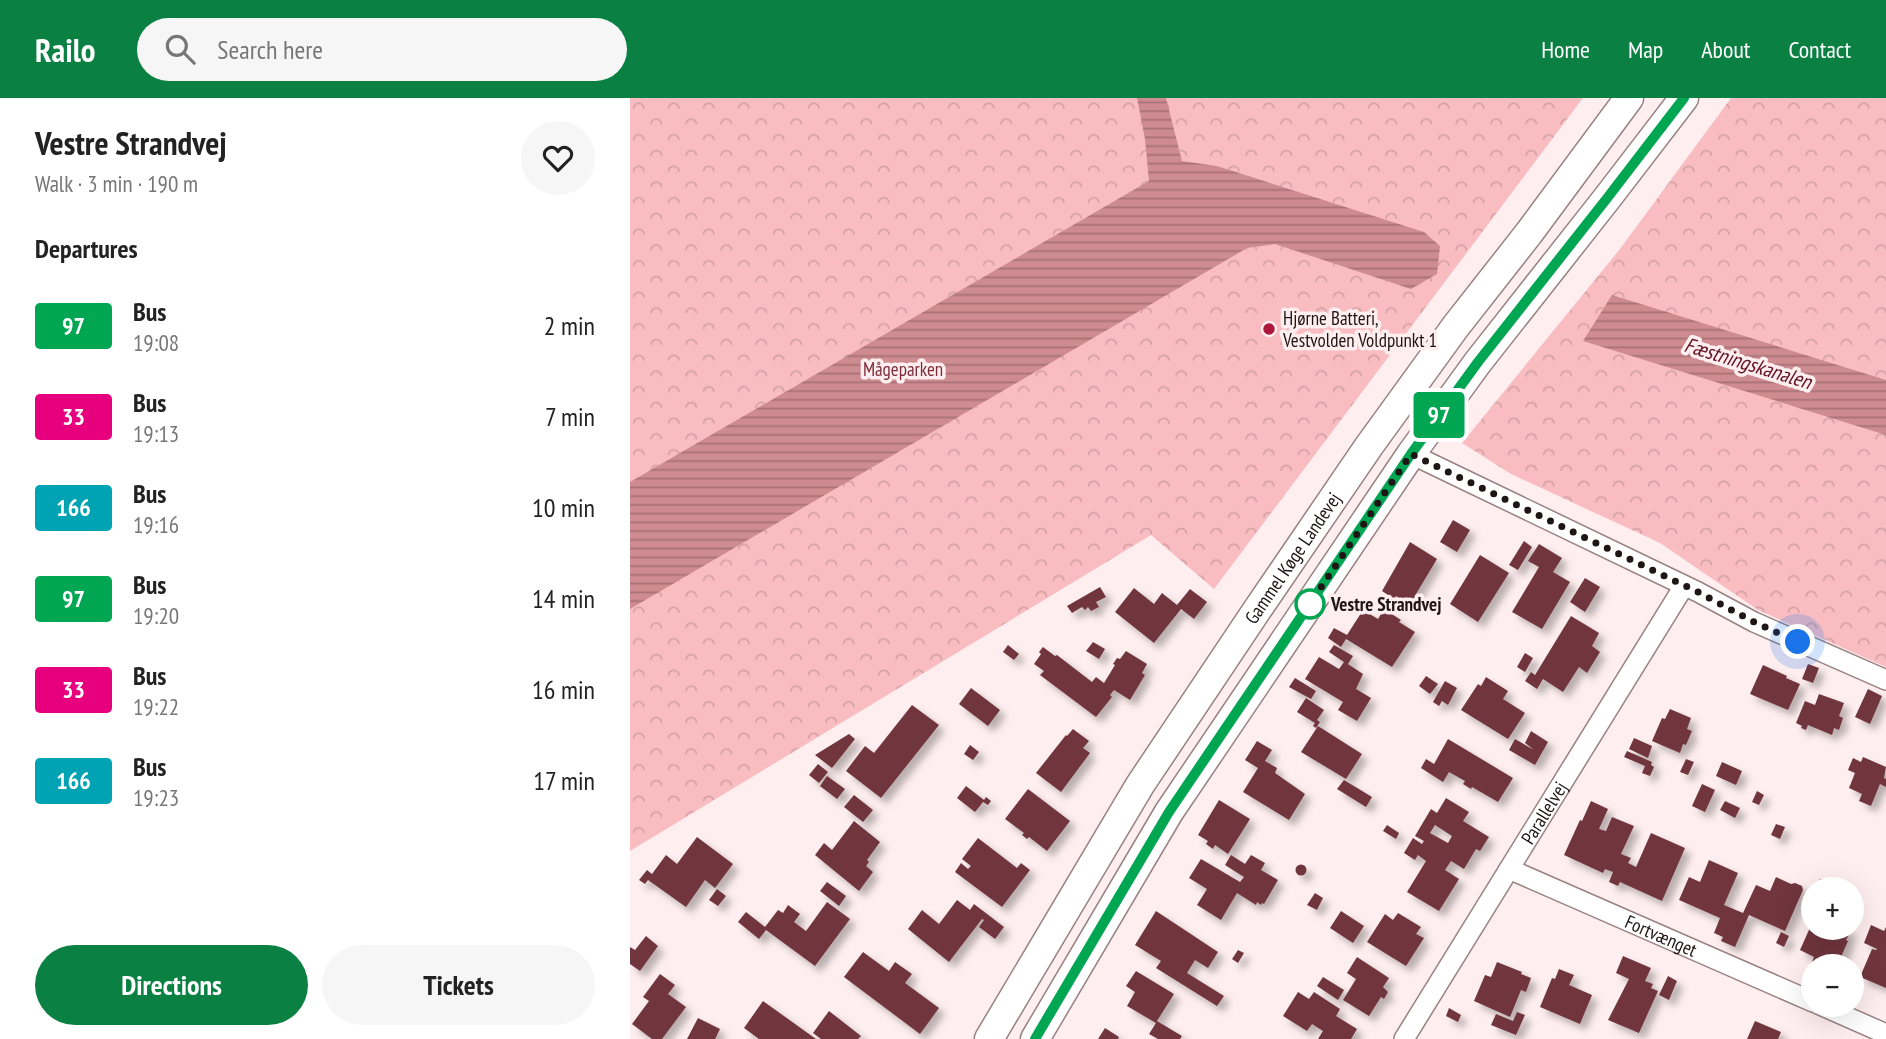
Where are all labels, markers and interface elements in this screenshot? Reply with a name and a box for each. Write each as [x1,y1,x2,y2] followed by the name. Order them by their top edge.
[137,18,627,81] search box
[35,28,95,71] text: Railo
[161,30,199,68] icon: search
[217,33,323,66] text: Search here
[1541,34,1590,65] text: Home
[1628,34,1663,65] text: Map
[1701,34,1750,65] text: About
[1788,34,1851,65] text: Contact
[35,121,227,164] text: Vestre Strandvej
[521,121,595,195] button: heart
[35,169,198,198] text: Walk · 3 min · 190 m
[35,232,138,265] text: Departures
[133,295,166,328] text: Bus
[1282,306,1437,352] place label: Hjørne Batteri, Vestvolden Voldpunkt 1
[544,309,595,342] text: 2 min
[62,310,85,341] text: 97
[1261,321,1277,337] marker: Hjørne Batteri, Vestvolden Voldpunkt 1
[133,328,179,357] text: 19:08
[1681,331,1816,396] water label: Fæstningskanalen
[863,357,943,381] park label: Mågeparken
[133,386,166,419] text: Bus
[1408,392,1470,438] line badge: 97
[1428,399,1450,430] text: 97
[545,400,595,433] text: 7 min
[62,401,85,432] text: 33
[133,419,179,448] text: 19:13
[133,477,166,510] text: Bus
[1239,488,1346,628] street label: Gammel Køge Landevej
[532,491,595,524] text: 10 min
[56,492,91,523] text: 166
[133,510,179,539] text: 19:16
[133,568,166,601] text: Bus
[532,582,595,615] text: 14 min
[62,583,85,614] text: 97
[1295,589,1325,619] marker: Vestre Strandvej
[1330,592,1441,616] place label: Vestre Strandvej
[133,601,179,630] text: 19:20
[1780,624,1815,659] your location
[133,659,166,692] text: Bus
[532,673,595,706] text: 16 min
[62,674,85,705] text: 33
[133,692,179,721] text: 19:22
[133,750,166,783] text: Bus
[533,764,595,797] text: 17 min
[56,765,91,796] text: 166
[1516,777,1572,848] street label: Parallelvej
[133,783,179,812] text: 19:23
[1801,877,1864,1017] map controls
[1801,877,1864,940] button: +
[1621,909,1701,962] street label: Fortvænget
[35,945,308,1025] button: Directions
[322,945,595,1025] button: Tickets
[1801,954,1864,1017] button: −

